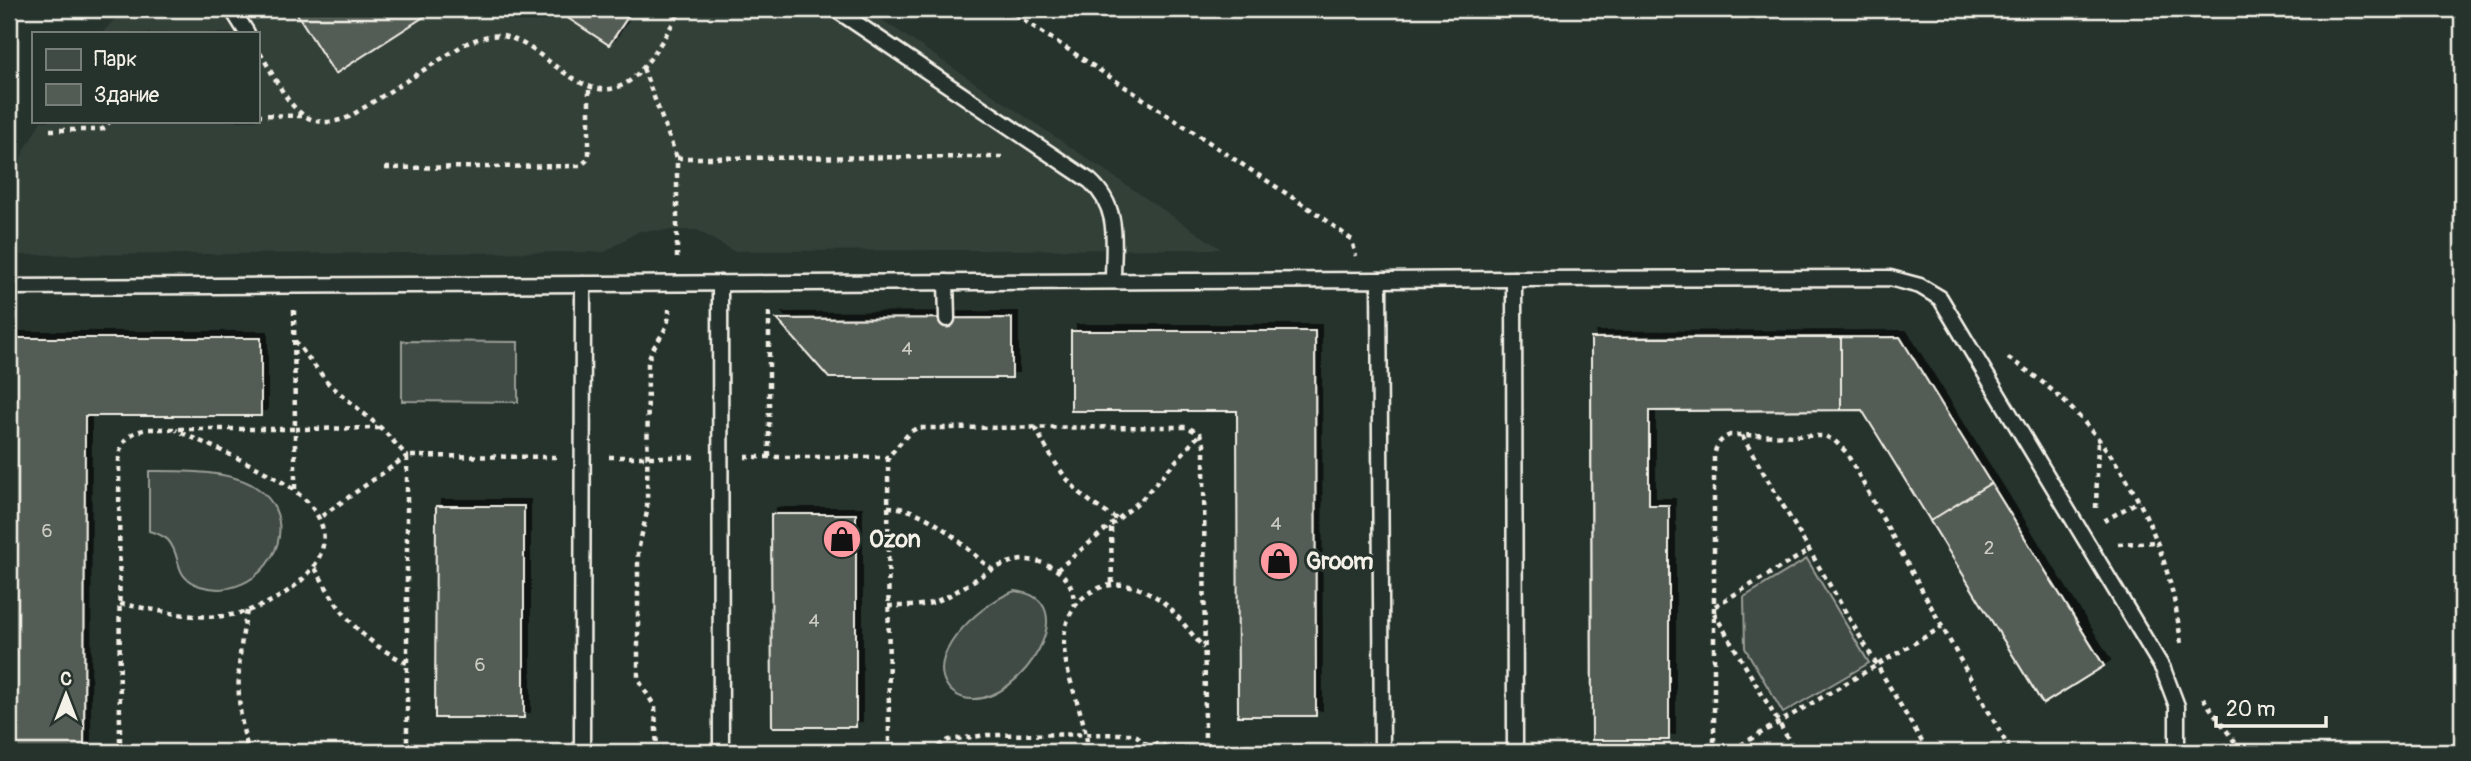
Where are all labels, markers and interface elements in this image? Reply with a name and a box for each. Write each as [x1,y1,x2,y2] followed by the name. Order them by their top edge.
[32,32,259,122] legend
[94,46,137,73] text: Парк
[94,82,160,109] text: Здание
[901,337,913,361] house number: 4
[1270,512,1282,536] house number: 4
[821,518,863,560] shop icon: Ozon
[41,519,53,543] house number: 6
[869,525,921,554] place label: Ozon
[1984,536,1994,560] house number: 2
[1258,540,1300,582] shop icon: Groom
[1306,547,1373,576] place label: Groom
[808,609,820,633] house number: 4
[474,653,486,677] house number: 6
[32,660,102,730] north arrow
[60,667,72,691] text: С
[2216,684,2326,728] scale bar
[2226,696,2275,723] text: 20 m

